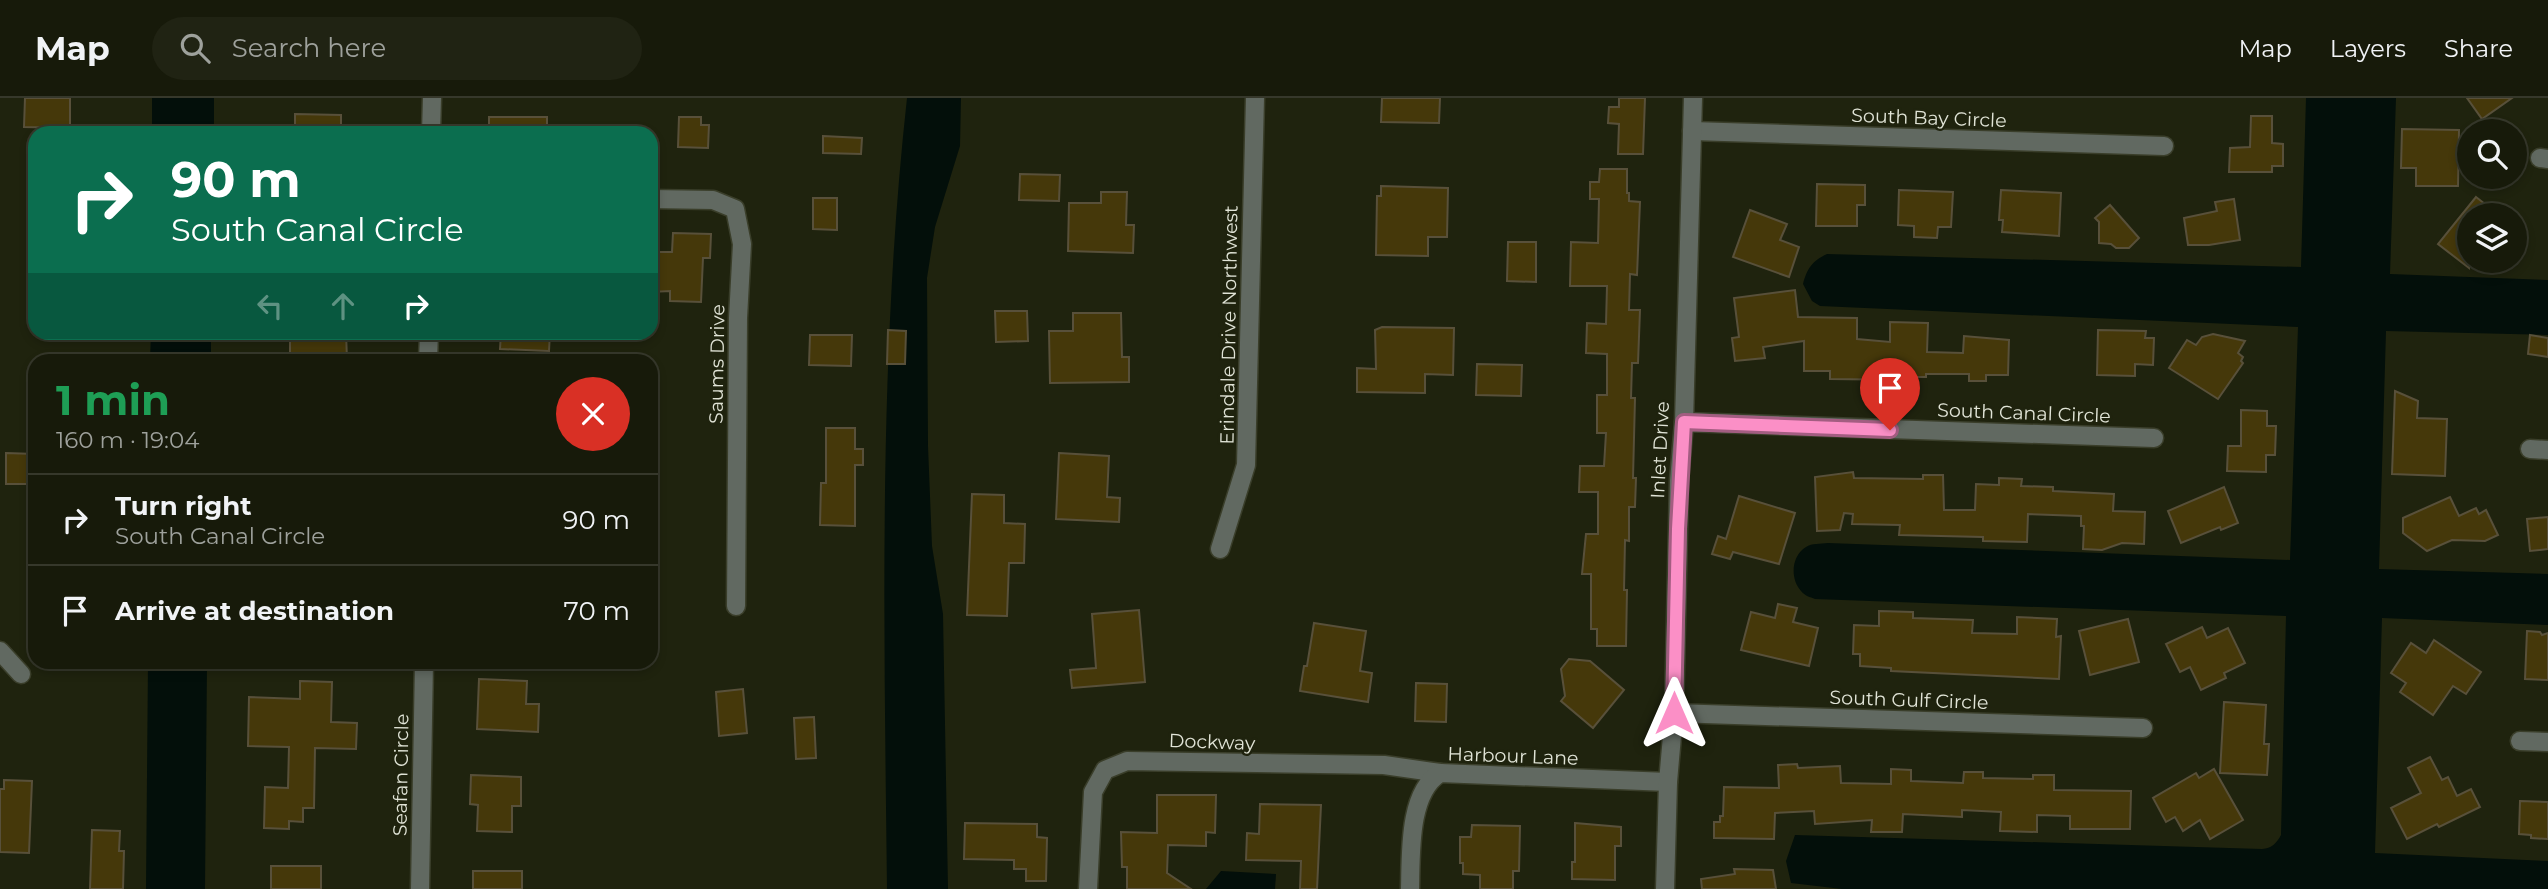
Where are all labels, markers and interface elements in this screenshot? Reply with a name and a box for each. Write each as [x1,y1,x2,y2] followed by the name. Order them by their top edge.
[152,17,642,80] search box
[35,28,110,68] text: Map
[176,29,214,67] icon: search
[232,32,386,64] text: Search here
[2238,34,2292,63] text: Map
[2330,34,2406,63] text: Layers
[2444,34,2513,63] text: Share
[1851,104,2007,132] street label: South Bay Circle
[2457,119,2527,273] map controls
[2457,119,2527,189] button: search
[171,150,301,209] text: 90 m
[56,154,147,245] icon: right
[2457,203,2527,273] button: layers
[1215,205,1243,445] street label: Erindale Drive Northwest
[171,210,464,249] text: South Canal Circle
[251,287,289,325] icon: left
[324,287,362,325] icon: ahead
[397,287,435,325] icon: right
[704,304,730,424] street label: Saums Drive
[1860,358,1920,430] pin
[1871,369,1909,407] icon: arrive
[56,374,170,426] text: 1 min
[556,377,630,451] button: close
[1937,398,2111,428] street label: South Canal Circle
[1646,401,1674,499] street label: Inlet Drive
[56,426,199,454] text: 160 m · 19:04
[115,490,251,522] text: Turn right
[56,501,94,539] icon: right
[563,504,630,536] text: 90 m
[115,522,325,550] text: South Canal Circle
[56,592,94,630] icon: arrive
[115,595,394,627] text: Arrive at destination
[564,595,630,627] text: 70 m
[1637,676,1711,750] position arrow
[1829,686,1989,714] street label: South Gulf Circle
[388,714,414,836] street label: Seafan Circle
[1168,729,1256,755] street label: Dockway
[1447,742,1579,770] street label: Harbour Lane

